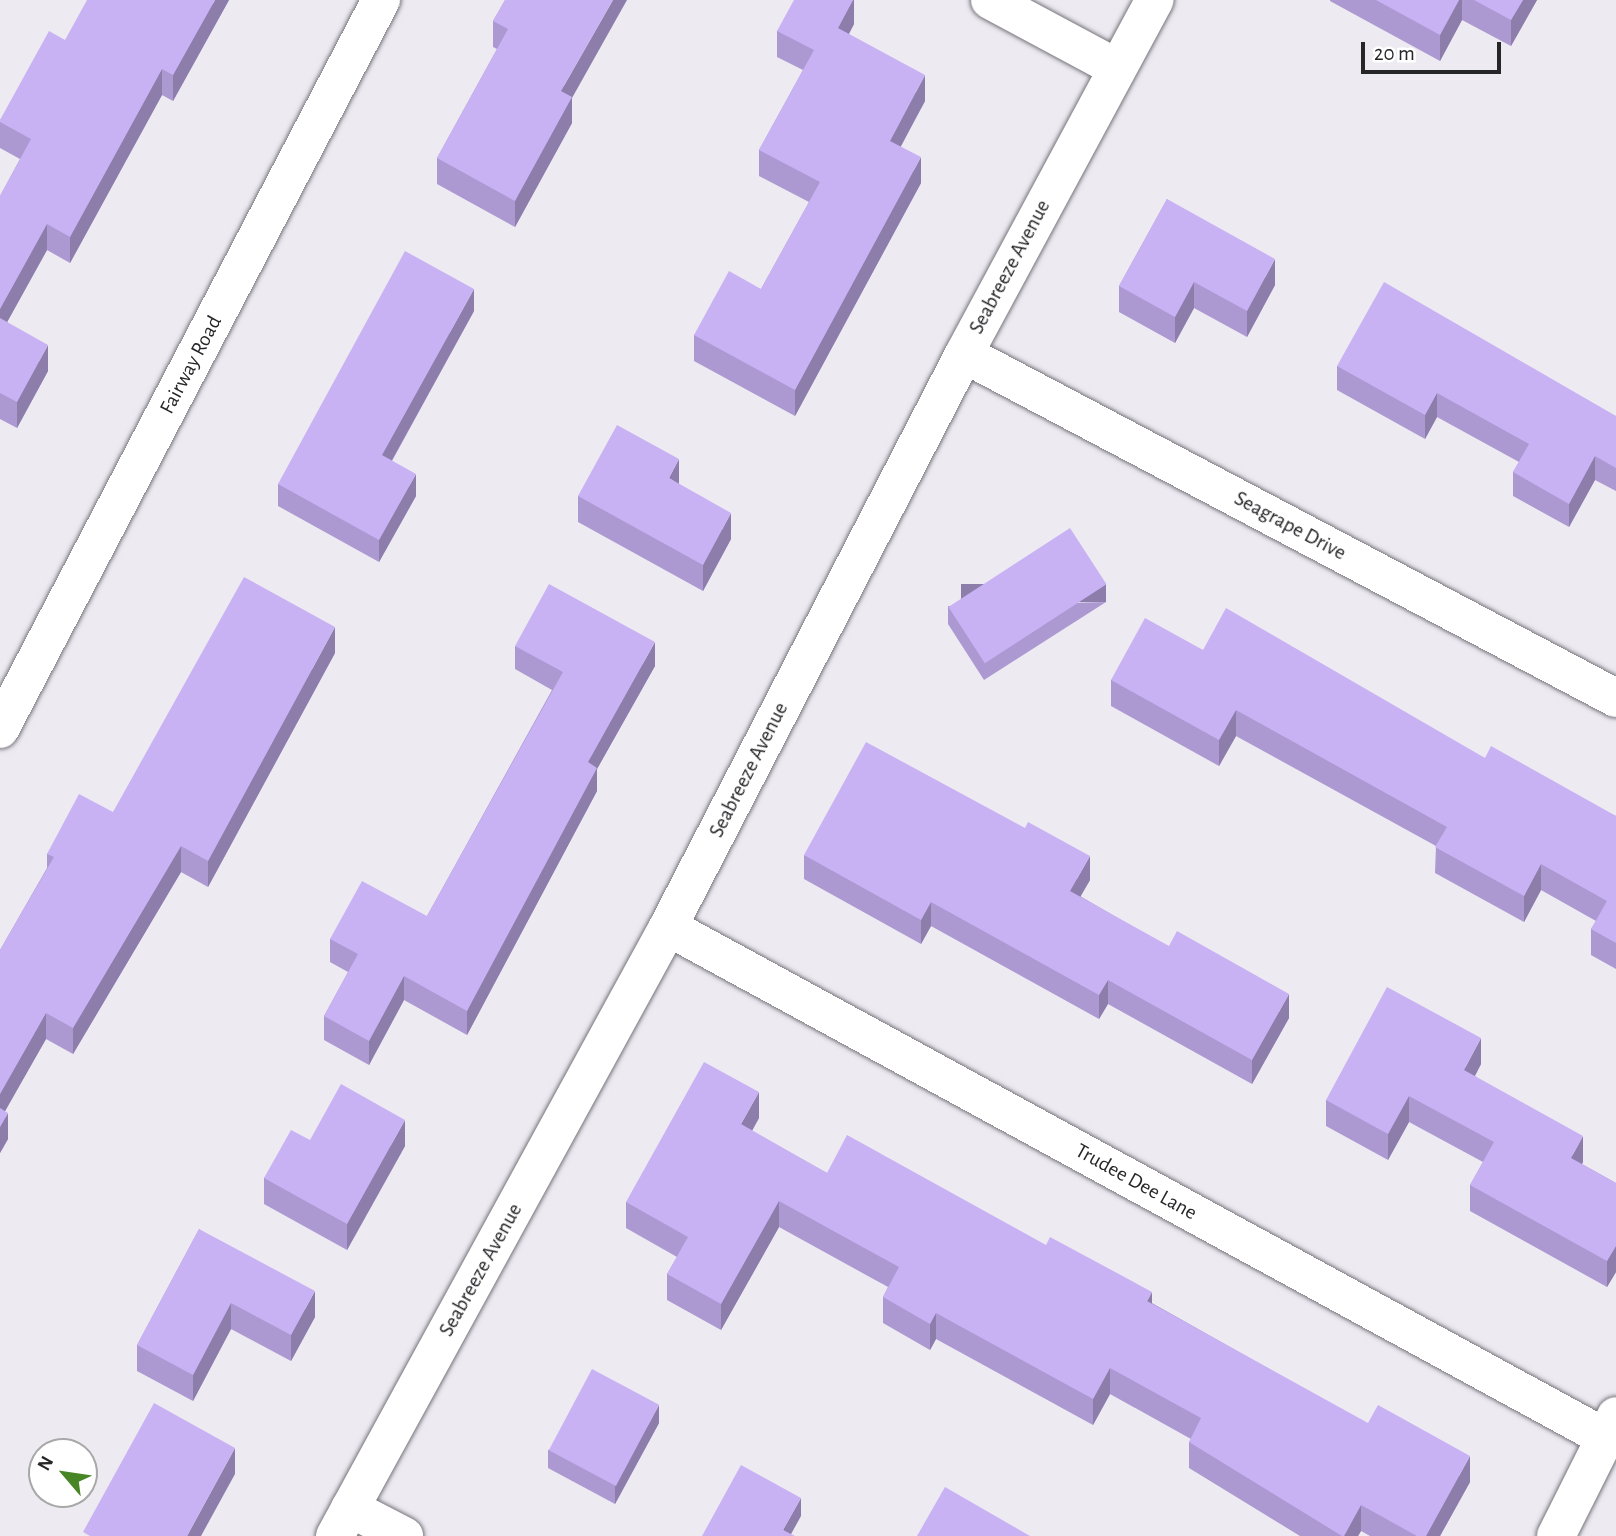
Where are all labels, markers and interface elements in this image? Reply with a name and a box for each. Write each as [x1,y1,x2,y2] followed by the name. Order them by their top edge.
[1364,28,1504,72] scale bar
[1374,43,1415,64] text: 20 m
[964,196,1056,338] street label: Seabreeze Avenue
[155,312,227,418] street label: Fairway Road
[1230,486,1350,566] street label: Seagrape Drive
[704,698,794,842] street label: Seabreeze Avenue
[1071,1138,1201,1226] street label: Trudee Dee Lane
[434,1199,528,1341] street label: Seabreeze Avenue
[28,1438,98,1508] north arrow
[34,1453,57,1474] text: N

